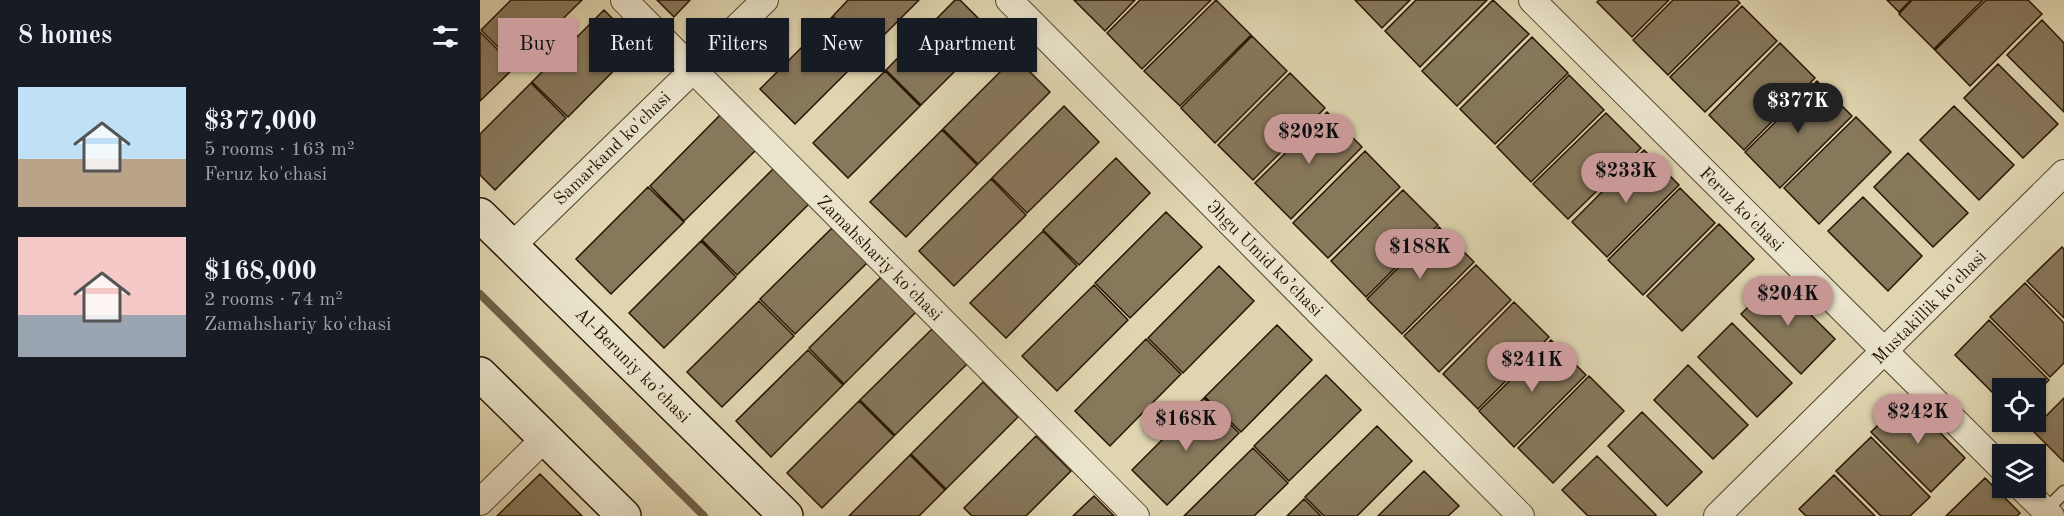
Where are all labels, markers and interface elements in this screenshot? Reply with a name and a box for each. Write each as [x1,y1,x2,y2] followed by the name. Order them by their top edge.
[498,18,577,72] chip: Buy
[589,18,674,72] chip: Rent
[686,18,789,72] chip: Filters
[801,18,885,72] chip: New
[897,18,1037,72] chip: Apartment
[429,20,462,53] icon: filters
[18,23,112,49] text: 8 homes
[1756,83,1840,134] pin: $377K
[551,88,675,209] street label: Samarkand ko'chasi
[1767,92,1829,112] text: $377K
[204,109,317,135] text: $377,000
[66,111,138,183] icon: home
[1267,114,1351,165] pin: $202K
[1278,123,1340,143] text: $202K
[204,140,354,160] text: 5 rooms · 163 m²
[1584,153,1668,204] pin: $233K
[1595,162,1657,182] text: $233K
[1696,164,1787,255] street label: Feruz ko'chasi
[204,165,327,185] text: Feruz ko'chasi
[813,193,945,325] street label: Zamahshariy ko'chasi
[1203,197,1326,320] street label: Эhgu Umid ko’chasi
[1378,229,1462,280] pin: $188K
[1389,238,1451,258] text: $188K
[1869,247,1990,368] street label: Mustakillik ko'chasi
[204,259,317,285] text: $168,000
[66,261,138,333] icon: home
[1746,276,1830,327] pin: $204K
[1757,285,1819,305] text: $204K
[204,290,343,310] text: 2 rooms · 74 m²
[571,305,693,427] street label: Al-Beruniy ko’chasi
[204,315,391,335] text: Zamahshariy ko'chasi
[1490,342,1574,393] pin: $241K
[1501,351,1563,371] text: $241K
[1992,378,2046,498] map controls
[1992,378,2046,432] button: locate
[1876,394,1960,445] pin: $242K
[1144,401,1228,452] pin: $168K
[1887,403,1949,423] text: $242K
[1155,410,1217,430] text: $168K
[1992,444,2046,498] button: layers

